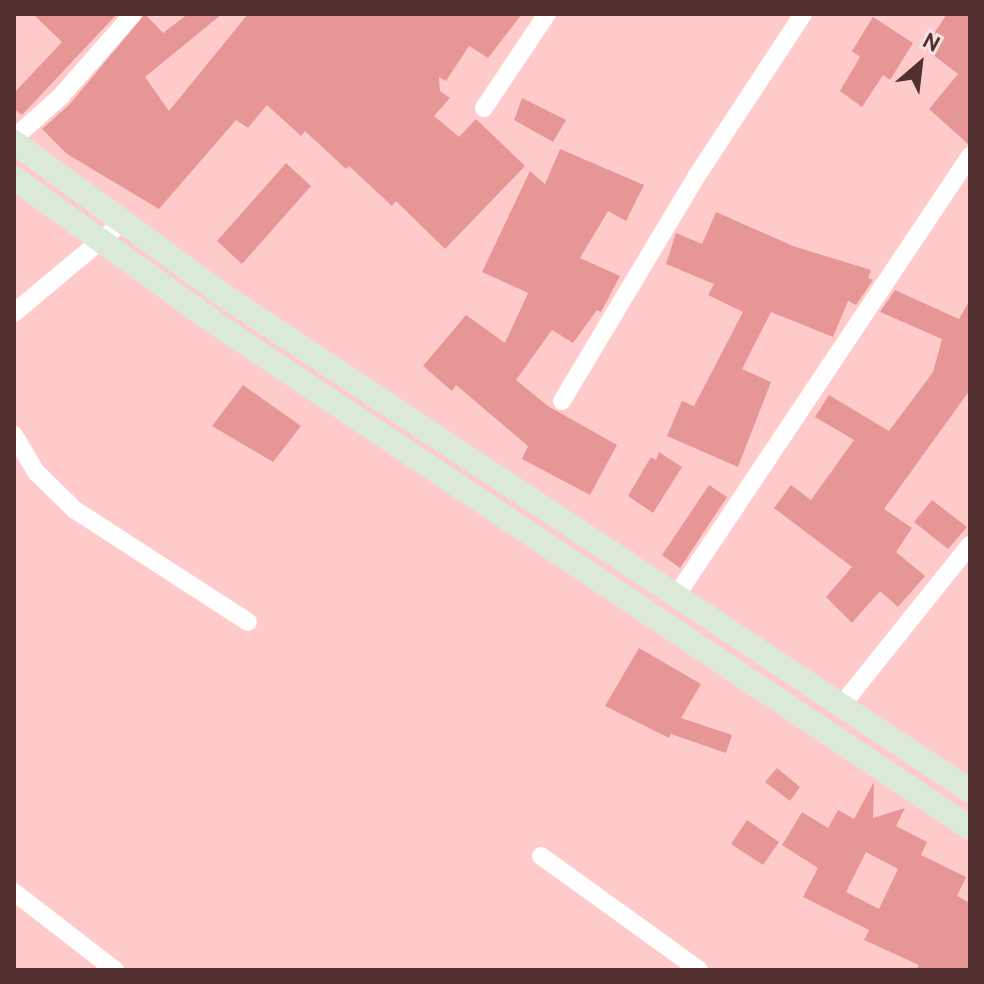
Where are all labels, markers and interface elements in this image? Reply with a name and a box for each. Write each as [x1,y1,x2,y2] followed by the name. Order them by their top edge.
[880,24,960,104] north arrow
[918,27,945,58] text: N

